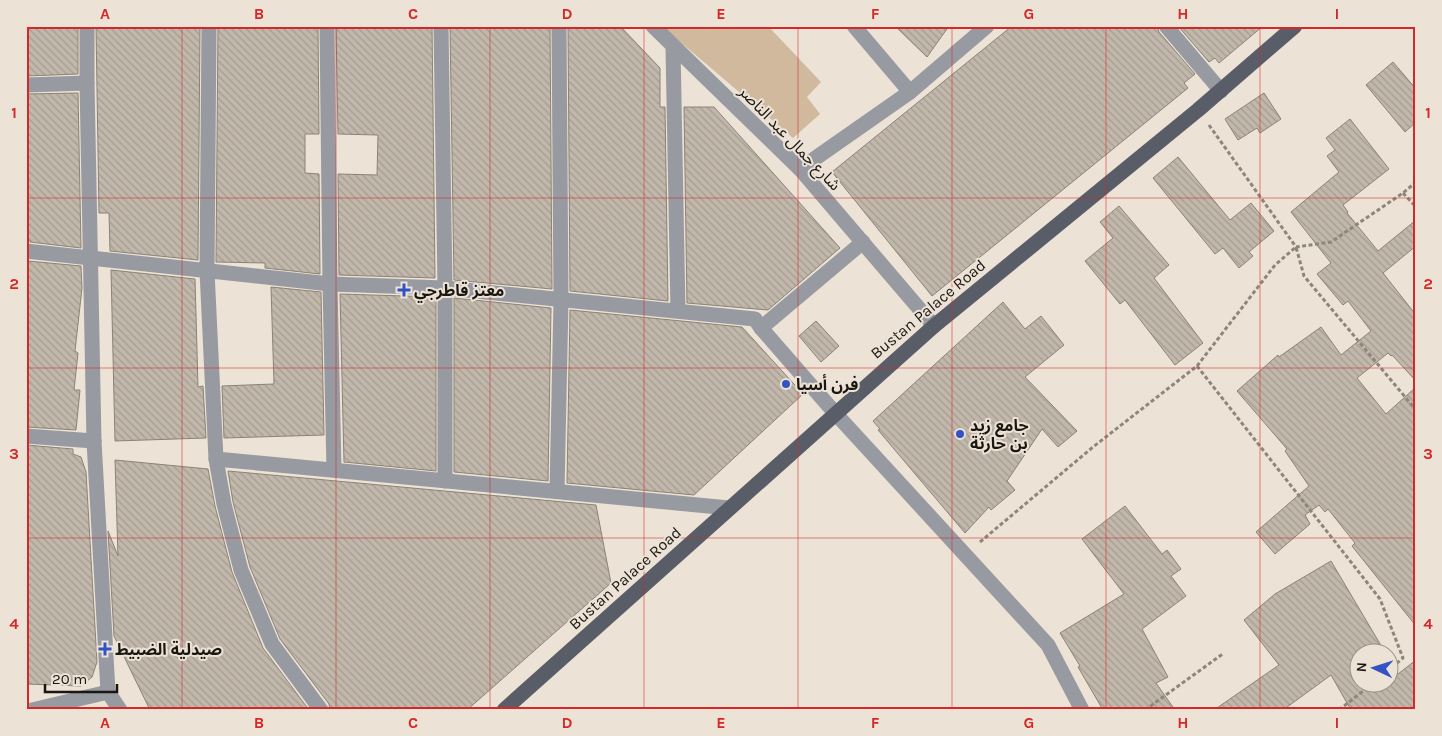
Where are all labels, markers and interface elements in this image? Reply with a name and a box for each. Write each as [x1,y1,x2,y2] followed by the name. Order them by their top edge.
[100,4,110,23] text: A
[254,4,264,23] text: B
[408,4,418,23] text: C
[562,4,573,23] text: D
[716,4,726,23] text: E
[871,4,880,23] text: F
[1024,4,1034,23] text: G
[1177,4,1189,23] text: H
[1335,4,1339,23] text: I
[732,81,845,196] street label: شارع جمال عبد الناصر
[11,103,17,122] text: 1
[1425,103,1431,122] text: 1
[867,255,989,363] street label: Bustan Palace Road
[9,274,19,293] text: 2
[1423,274,1433,293] text: 2
[414,281,504,303] place label: معتز قاطرجي
[398,284,410,296] marker: معتز قاطرجي
[796,374,858,394] place label: فرن أسيا
[780,378,792,390] marker: فرن أسيا
[970,416,1029,453] place label: جامع زيد بن حارثة
[954,428,966,440] marker: جامع زيد بن حارثة
[9,444,19,463] text: 3
[1423,444,1433,463] text: 3
[565,523,685,633] street label: Bustan Palace Road
[9,614,19,633] text: 4
[1423,614,1433,633] text: 4
[115,640,222,659] place label: صيدلية الضبيط
[99,643,111,655] marker: صيدلية الضبيط
[1350,644,1400,694] north arrow
[45,661,118,693] scale bar
[1353,662,1370,673] text: N
[52,670,87,688] text: 20 m
[100,713,110,732] text: A
[254,713,264,732] text: B
[408,713,418,732] text: C
[562,713,573,732] text: D
[716,713,726,732] text: E
[871,713,880,732] text: F
[1024,713,1034,732] text: G
[1177,713,1189,732] text: H
[1335,713,1339,732] text: I

